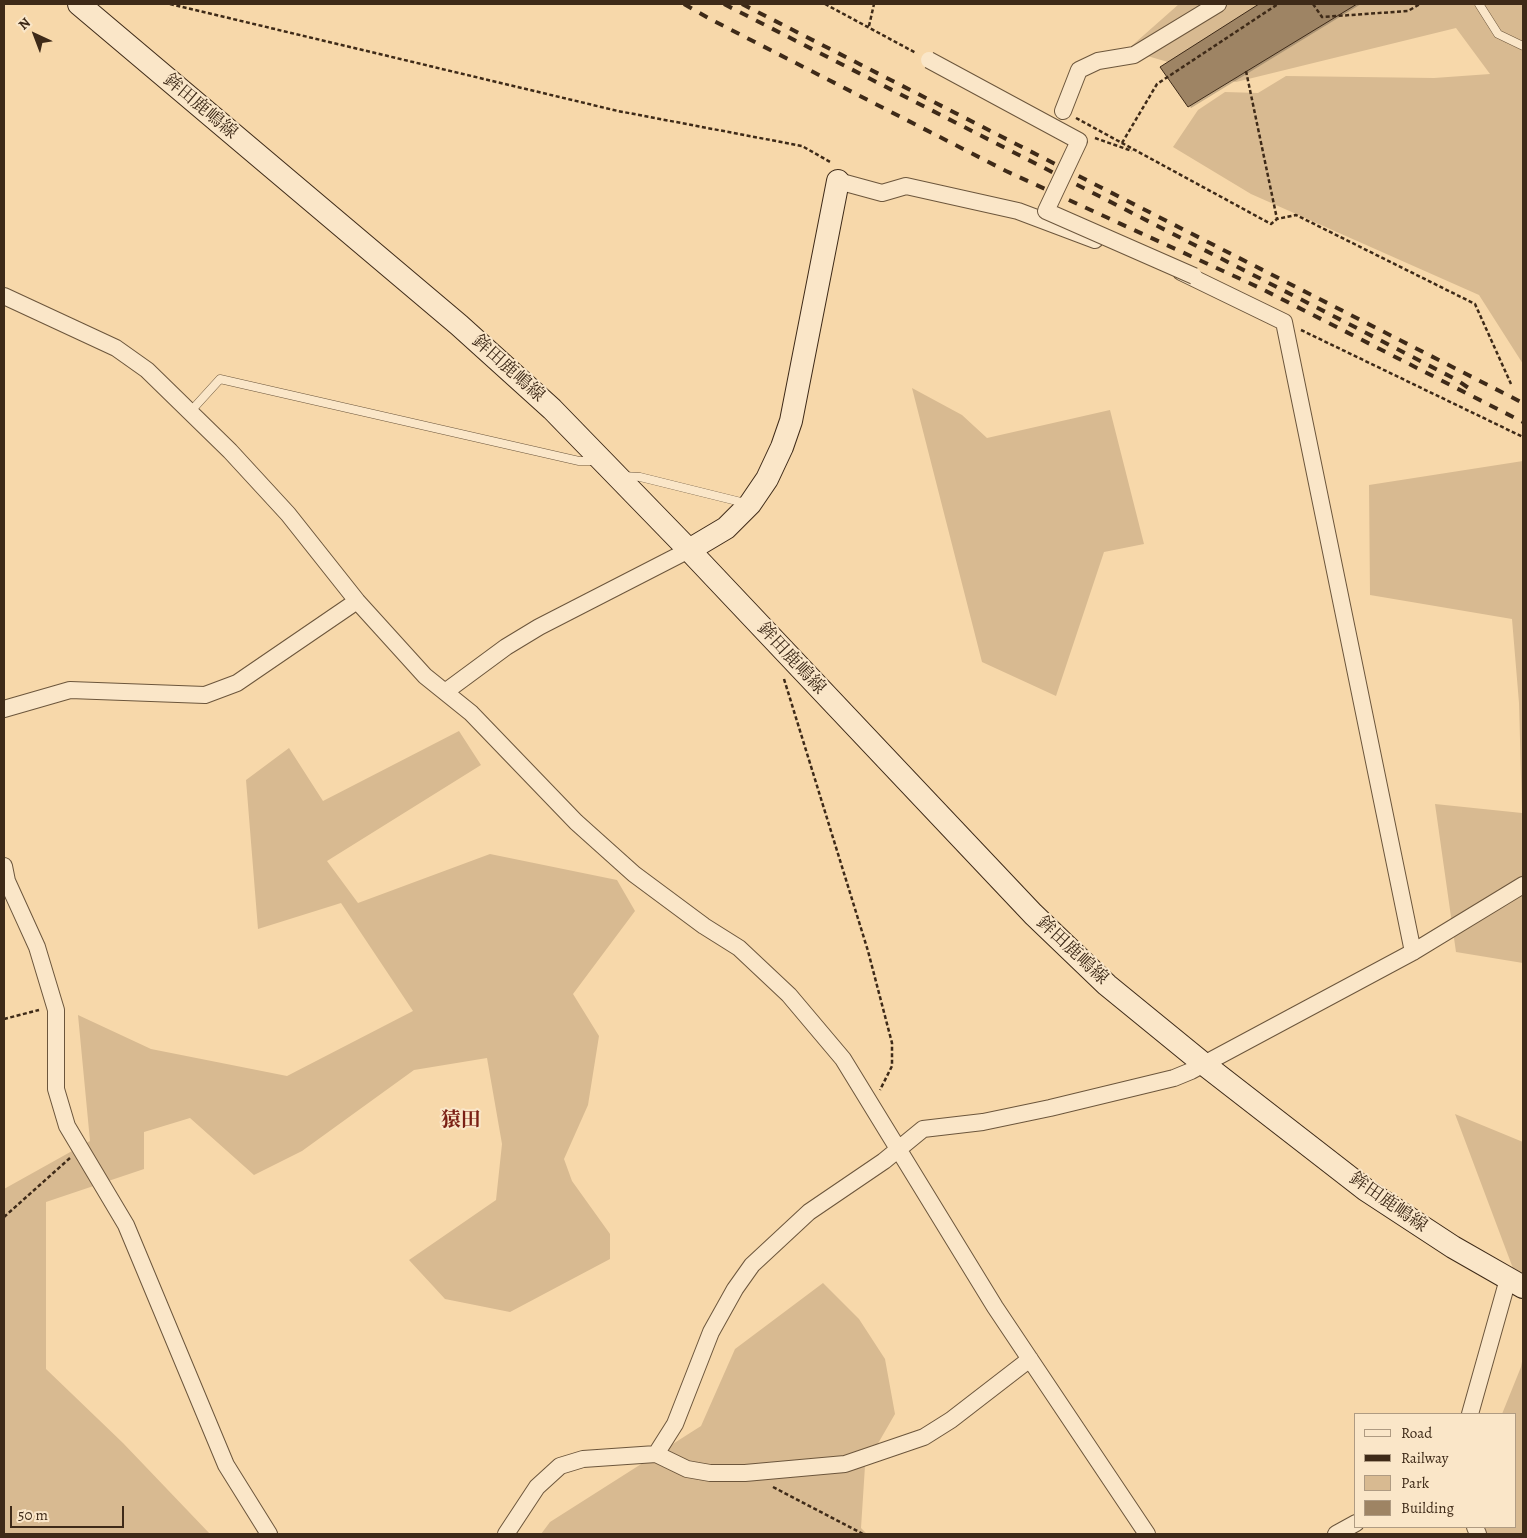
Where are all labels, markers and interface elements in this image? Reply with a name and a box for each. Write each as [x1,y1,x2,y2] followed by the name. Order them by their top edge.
[10,10,60,60] north arrow
[14,13,35,34] text: N
[159,70,241,144] street label: 鉾田鹿嶋線
[467,331,549,407] street label: 鉾田鹿嶋線
[752,619,830,699] street label: 鉾田鹿嶋線
[1032,912,1112,990] street label: 鉾田鹿嶋線
[441,1109,481,1133] district label: 猿田
[1345,1168,1431,1238] street label: 鉾田鹿嶋線
[1354,1413,1517,1528] legend
[1401,1423,1432,1443] text: Road
[1401,1448,1448,1468] text: Railway
[1401,1473,1429,1493] text: Park
[12,1496,126,1528] scale bar
[1401,1498,1454,1518] text: Building
[18,1505,48,1525] text: 50 m

